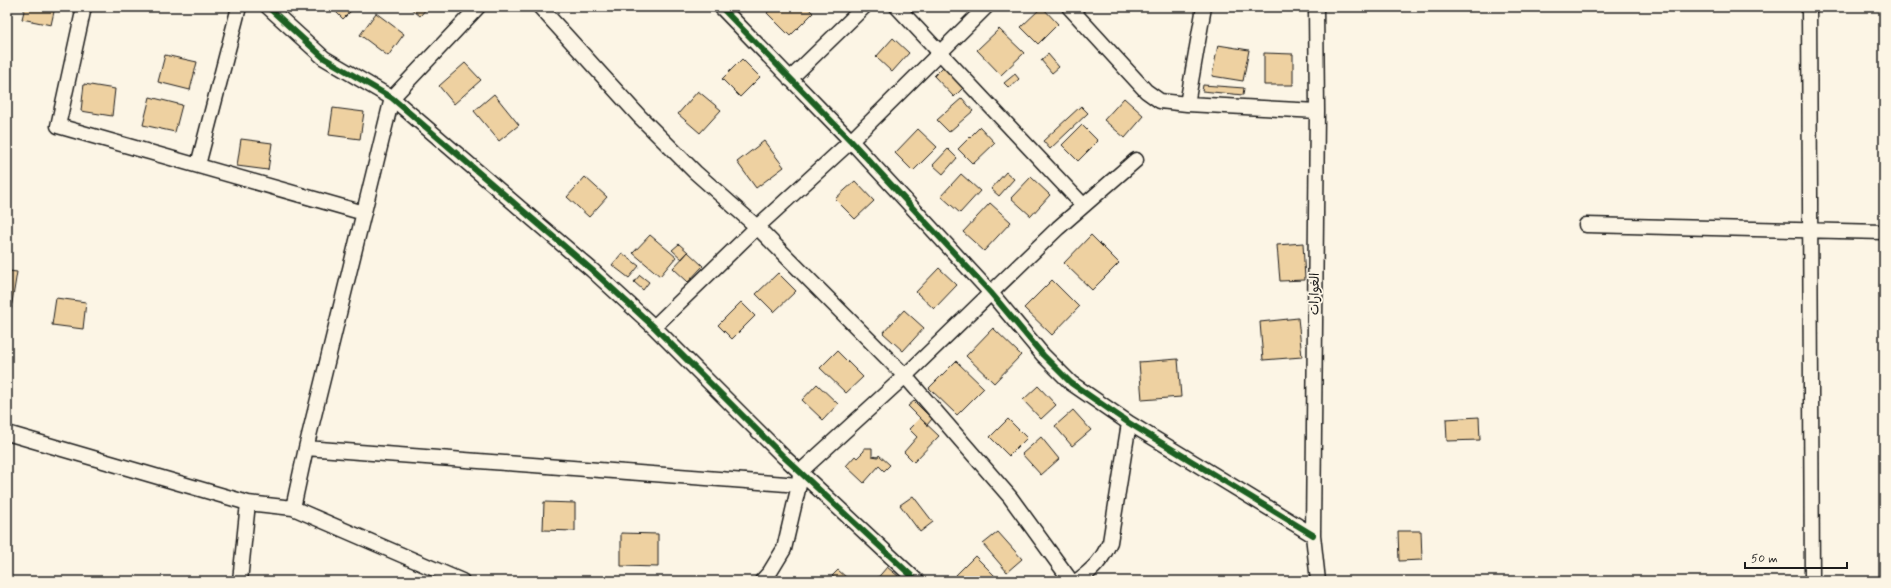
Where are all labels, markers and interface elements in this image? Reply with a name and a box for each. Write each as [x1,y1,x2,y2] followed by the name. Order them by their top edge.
[1306,273,1324,315] street label: الغوارات
[1745,544,1847,570] scale bar
[1751,551,1778,567] text: 50 m

